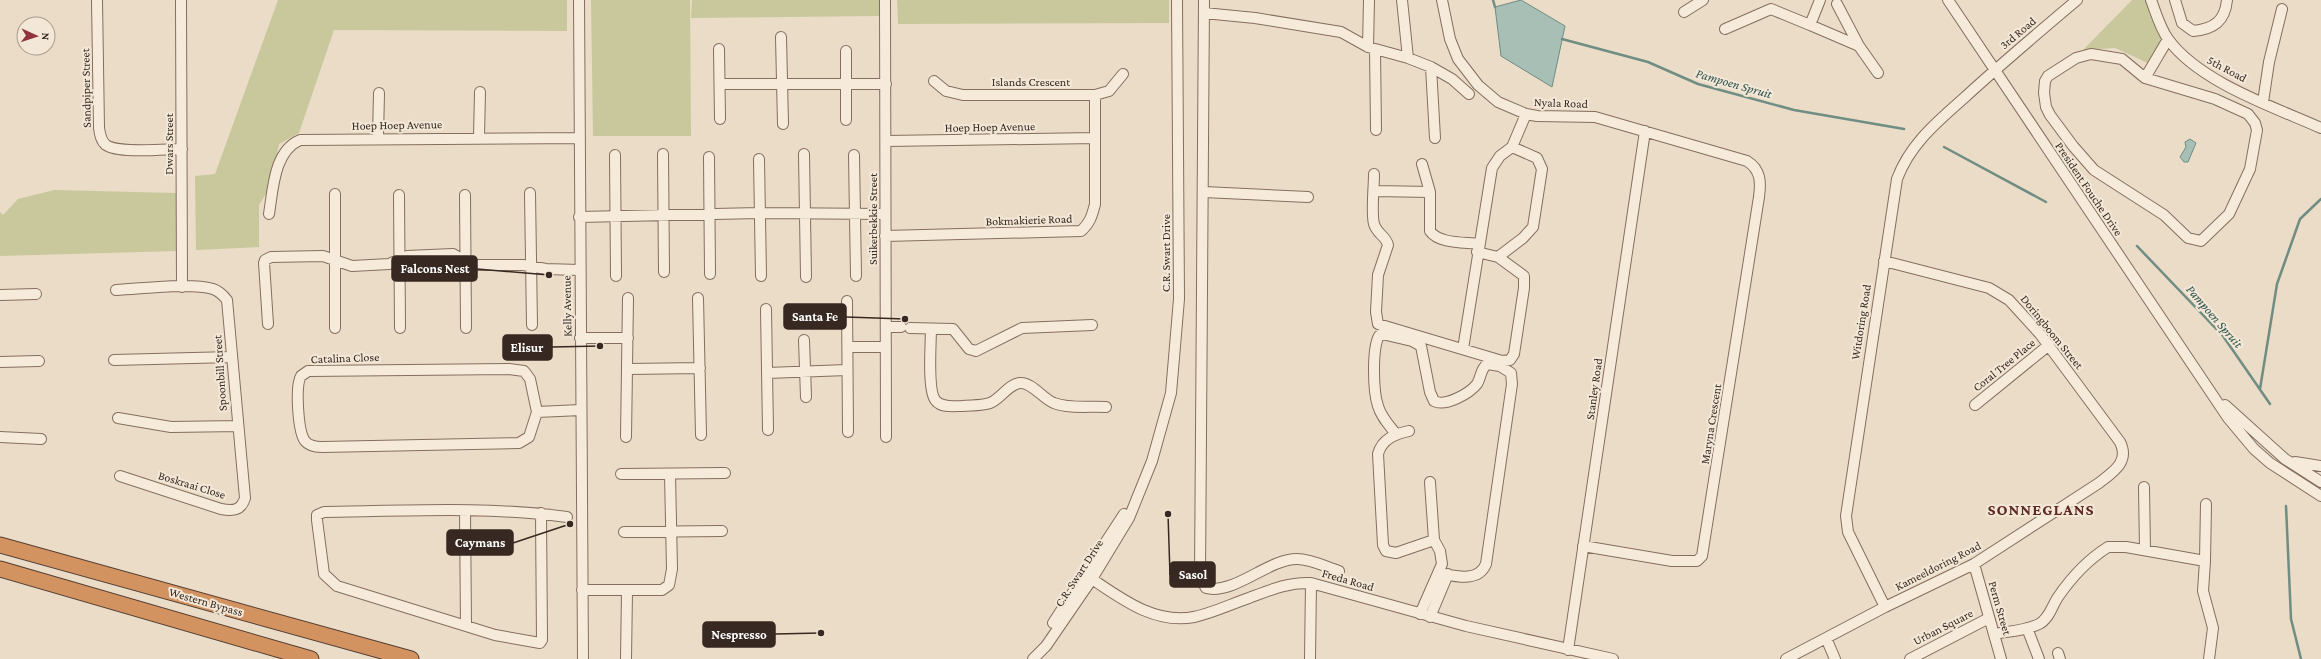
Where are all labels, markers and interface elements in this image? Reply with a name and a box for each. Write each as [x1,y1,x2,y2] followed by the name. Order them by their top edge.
[1997,14,2039,52] street label: 3rd Road
[16,16,56,56] north arrow
[40,32,52,41] text: N
[78,47,94,128] street label: Sandpiper Street
[2205,53,2250,85] street label: 5th Road
[1694,65,1774,102] water label: Pampoen Spruit
[992,75,1071,89] street label: Islands Crescent
[1534,95,1589,111] street label: Nyala Road
[162,112,176,175] street label: Dwars Street
[352,117,442,133] street label: Hoep Hoep Avenue
[945,119,1035,135] street label: Hoep Hoep Avenue
[2052,139,2126,239] street label: President Fouche Drive
[866,172,880,265] street label: Suikerbekkie Street
[985,211,1073,229] street label: Bokmakierie Road
[1159,214,1173,292] street label: C.R. Swart Drive
[392,256,477,281] callout: Falcons Nest
[400,261,470,276] text: Falcons Nest
[559,275,575,337] street label: Kelly Avenue
[2183,282,2246,351] water label: Pampoen Spruit
[1848,283,1874,361] street label: Witdoring Road
[2018,292,2087,373] street label: Doringboom Street
[784,304,846,329] callout: Santa Fe
[792,309,838,324] text: Santa Fe
[210,333,230,412] street label: Spoonbill Street
[503,335,552,360] callout: Elisur
[1970,336,2038,394] street label: Coral Tree Place
[511,340,544,355] text: Elisur
[310,350,380,366] street label: Catalina Close
[1583,357,1605,421] street label: Stanley Road
[1698,382,1724,465] street label: Maryna Crescent
[157,468,227,502] street label: Boskraai Close
[1987,501,2095,518] district label: SONNEGLANS
[447,530,513,555] callout: Caymans
[455,535,505,550] text: Caymans
[1052,537,1106,609] street label: C.R. Swart Drive
[1893,538,1984,594] street label: Kameeldoring Road
[1170,562,1215,587] callout: Sasol
[1320,566,1376,594] street label: Freda Road
[1179,567,1208,582] text: Sasol
[1986,579,2015,638] street label: Perm Street
[168,585,245,619] street label: Western Bypass
[1911,606,1975,648] street label: Urban Square
[703,622,775,647] callout: Nespresso
[711,627,767,642] text: Nespresso

